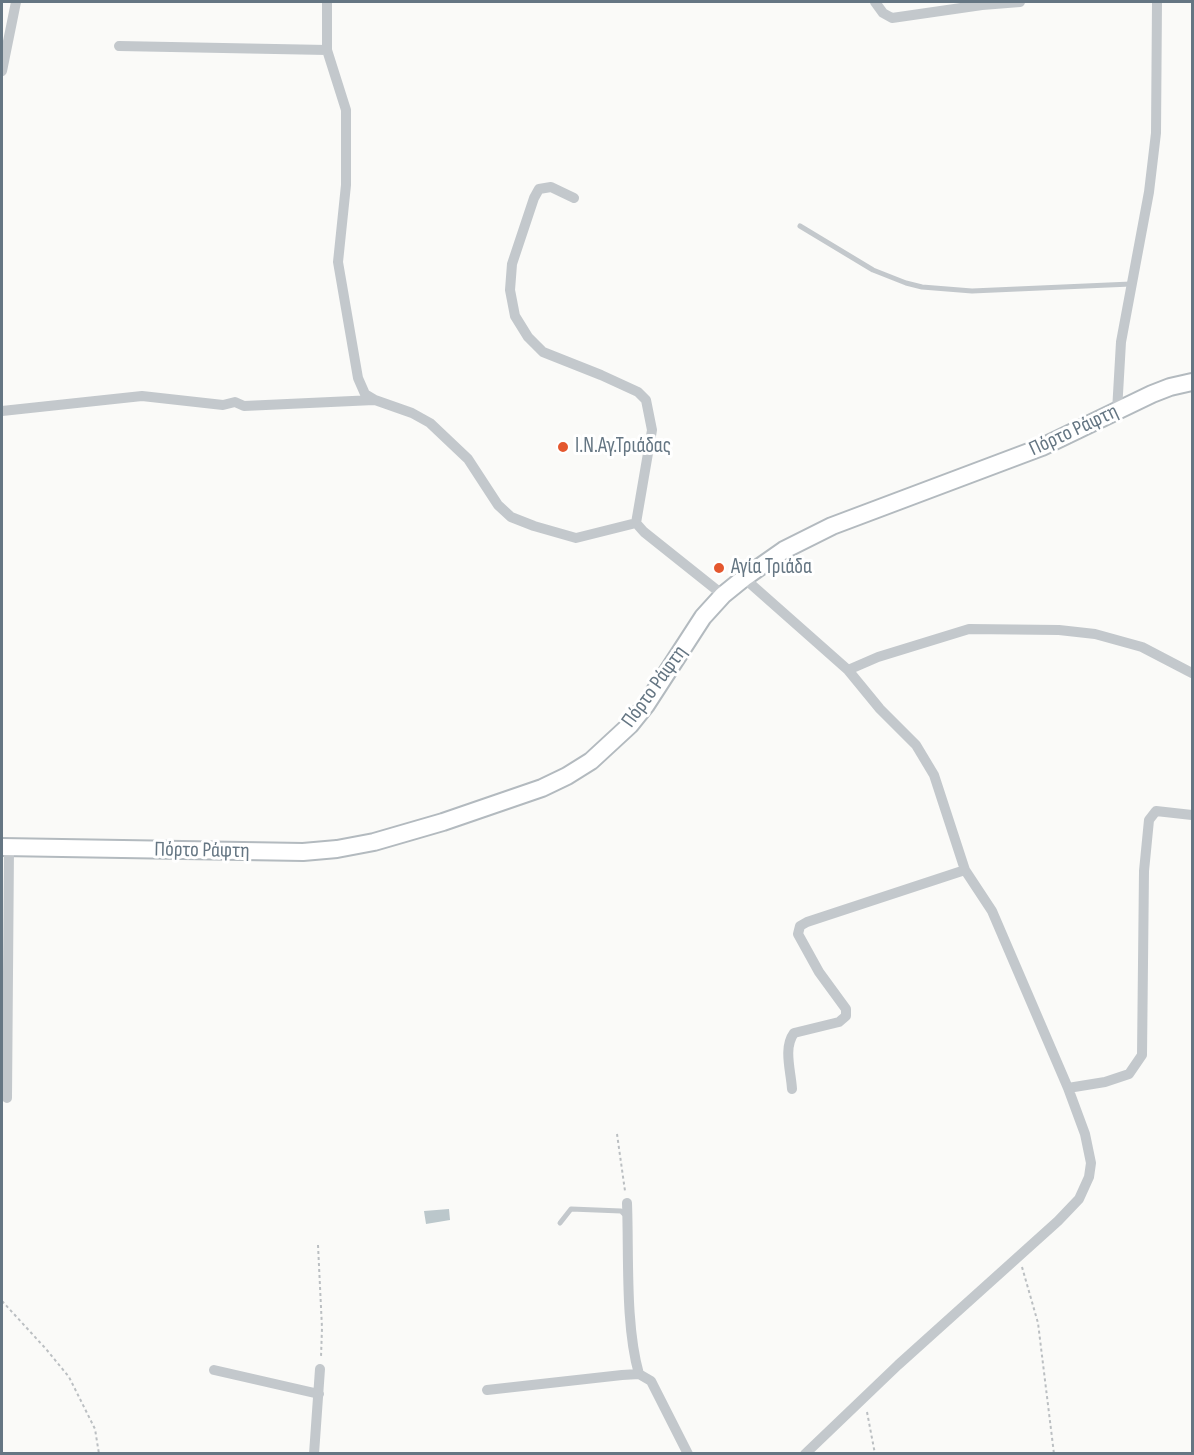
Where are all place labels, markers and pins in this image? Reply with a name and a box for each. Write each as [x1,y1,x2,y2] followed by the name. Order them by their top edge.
[575,434,671,460] place label: Ι.Ν.Αγ.Τριάδας
[556,440,570,454] marker: Ι.Ν.Αγ.Τριάδας
[731,555,812,581] place label: Αγία Τριάδα
[712,561,726,575] marker: Αγία Τριάδα

